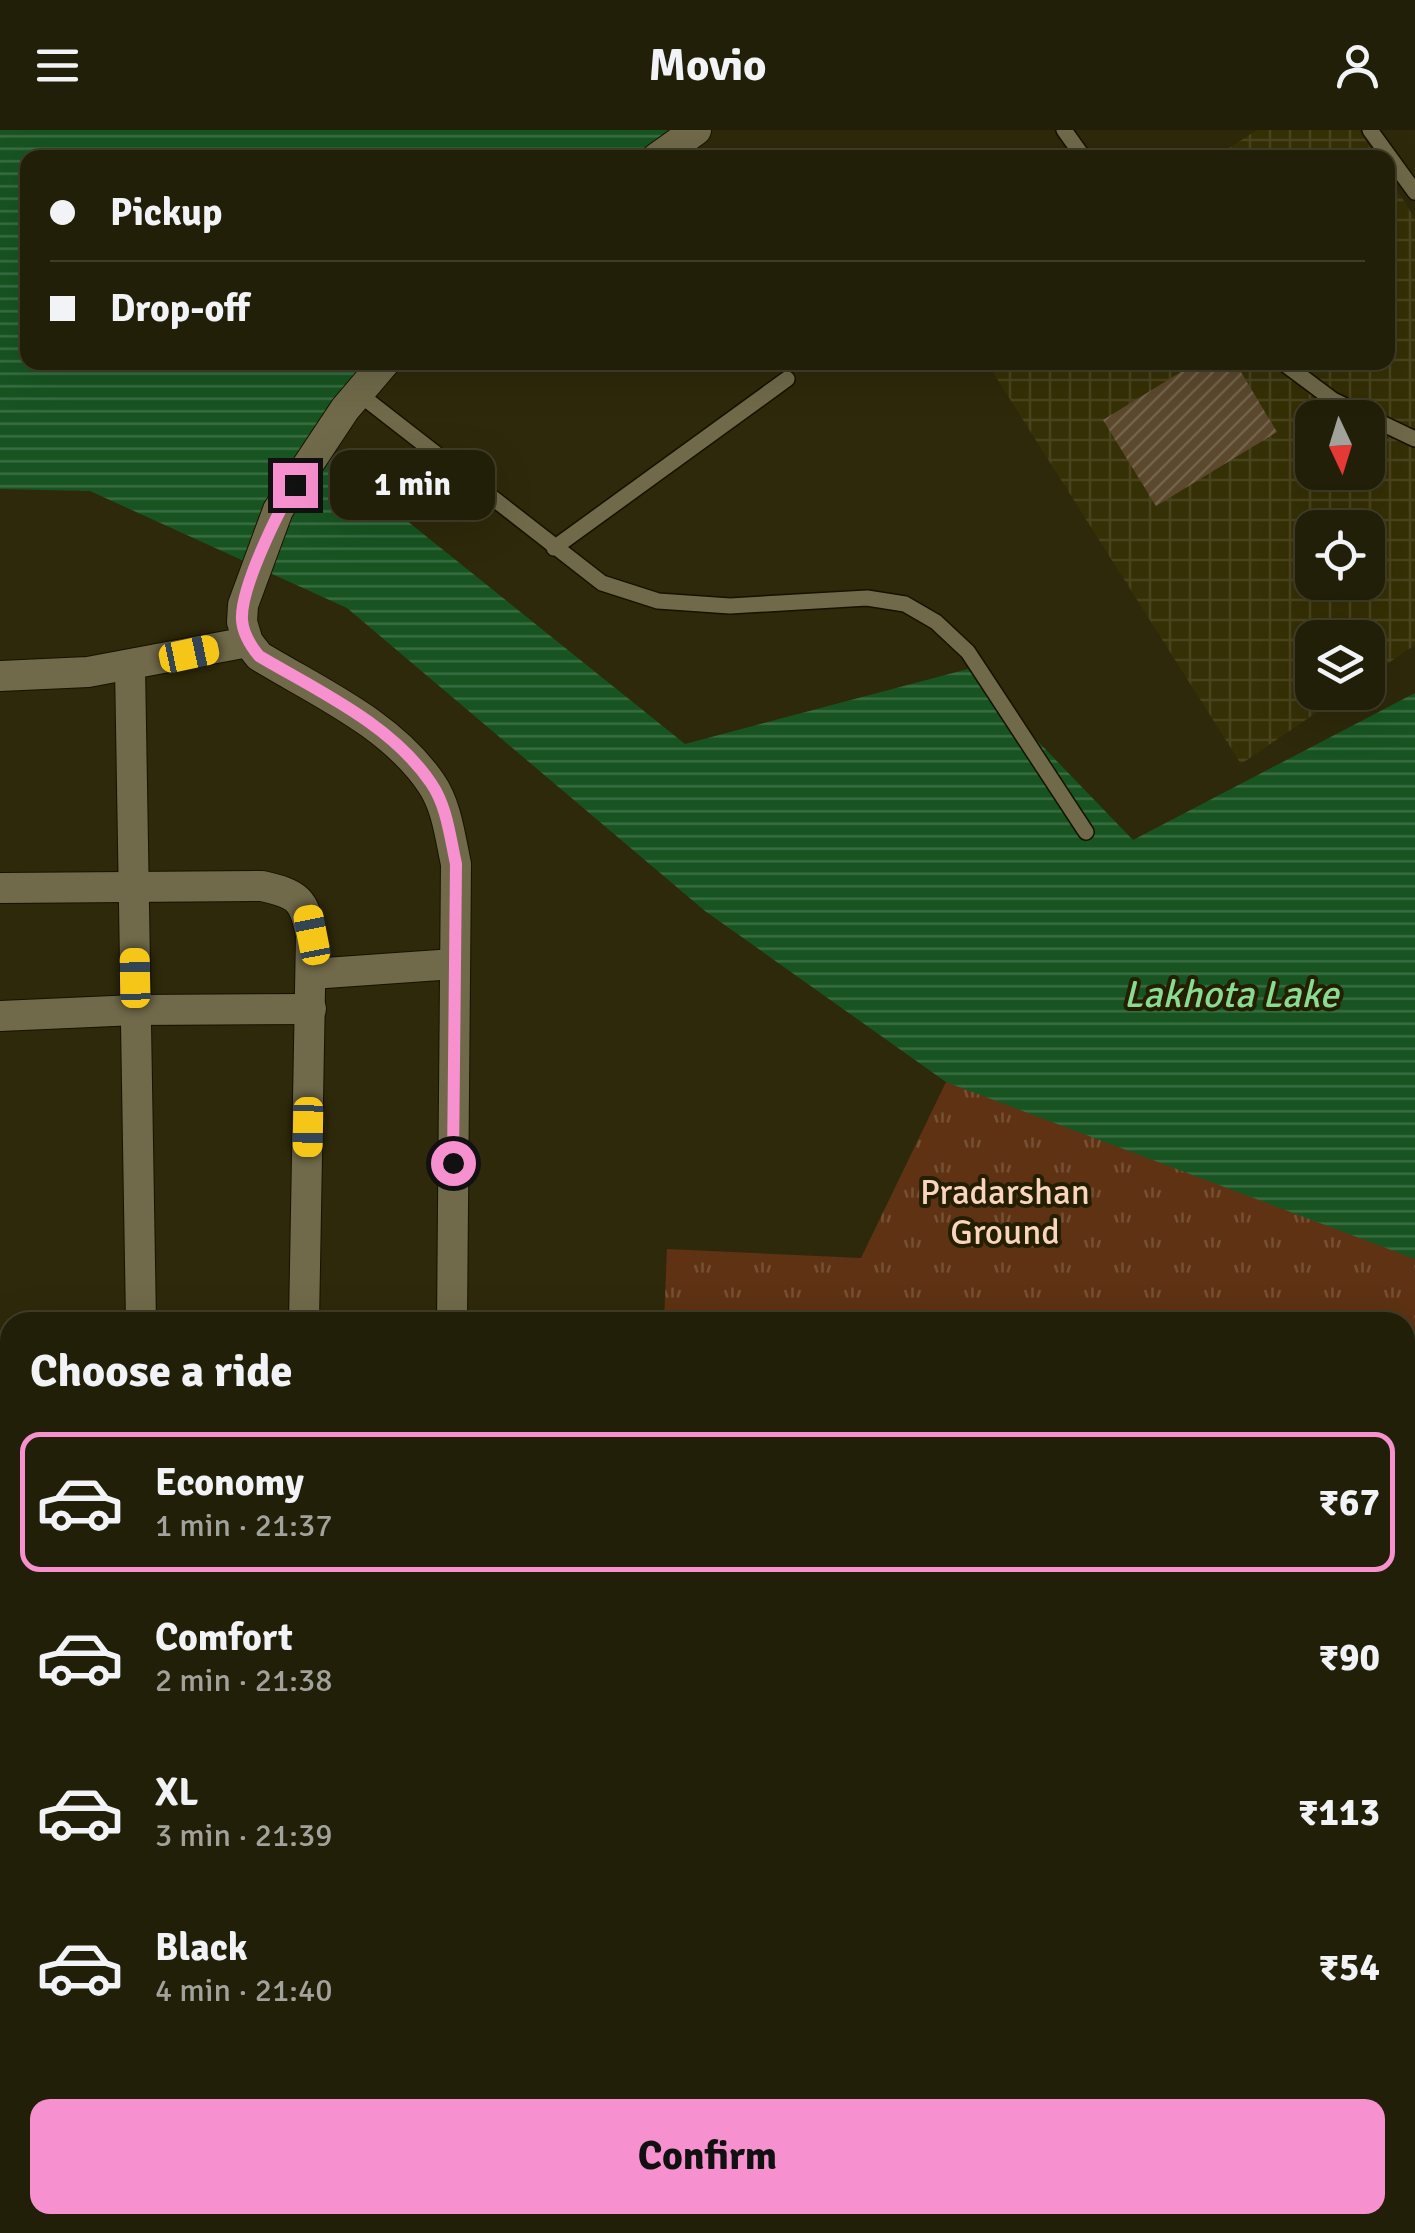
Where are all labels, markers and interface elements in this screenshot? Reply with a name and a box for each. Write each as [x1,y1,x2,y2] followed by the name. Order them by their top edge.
[30,38,85,93] icon: menu
[648,38,767,93] text: Movio
[1330,38,1385,93] icon: person
[110,189,222,236] text: Pickup
[110,285,250,332] text: Drop-off
[1295,400,1385,490] north arrow
[1295,400,1385,710] map controls
[330,450,495,520] callout: 1 min
[273,463,318,508] route end
[374,465,451,504] text: 1 min
[1295,510,1385,600] button: locate
[1295,620,1385,710] button: layers
[157,633,221,675] car
[292,903,332,967] car
[119,948,151,1008] car
[1124,971,1340,1018] water label: Lakhota Lake
[292,1097,324,1157] car
[431,1141,476,1186] route start
[920,1171,1090,1254] park label: Pradarshan Ground
[30,1344,293,1399] text: Choose a ride
[35,1457,125,1547] icon: car
[155,1459,304,1506] text: Economy
[1318,1479,1380,1526] text: ₹67
[155,1506,333,1545] text: 1 min · 21:37
[35,1612,125,1702] icon: car
[155,1614,293,1661] text: Comfort
[1318,1634,1380,1681] text: ₹90
[155,1661,333,1700] text: 2 min · 21:38
[35,1767,125,1857] icon: car
[155,1769,198,1816] text: XL
[1298,1789,1380,1836] text: ₹113
[155,1816,333,1855] text: 3 min · 21:39
[35,1922,125,2012] icon: car
[155,1924,248,1971] text: Black
[1318,1944,1380,1991] text: ₹54
[155,1971,333,2010] text: 4 min · 21:40
[30,2099,1385,2214] button: Confirm

